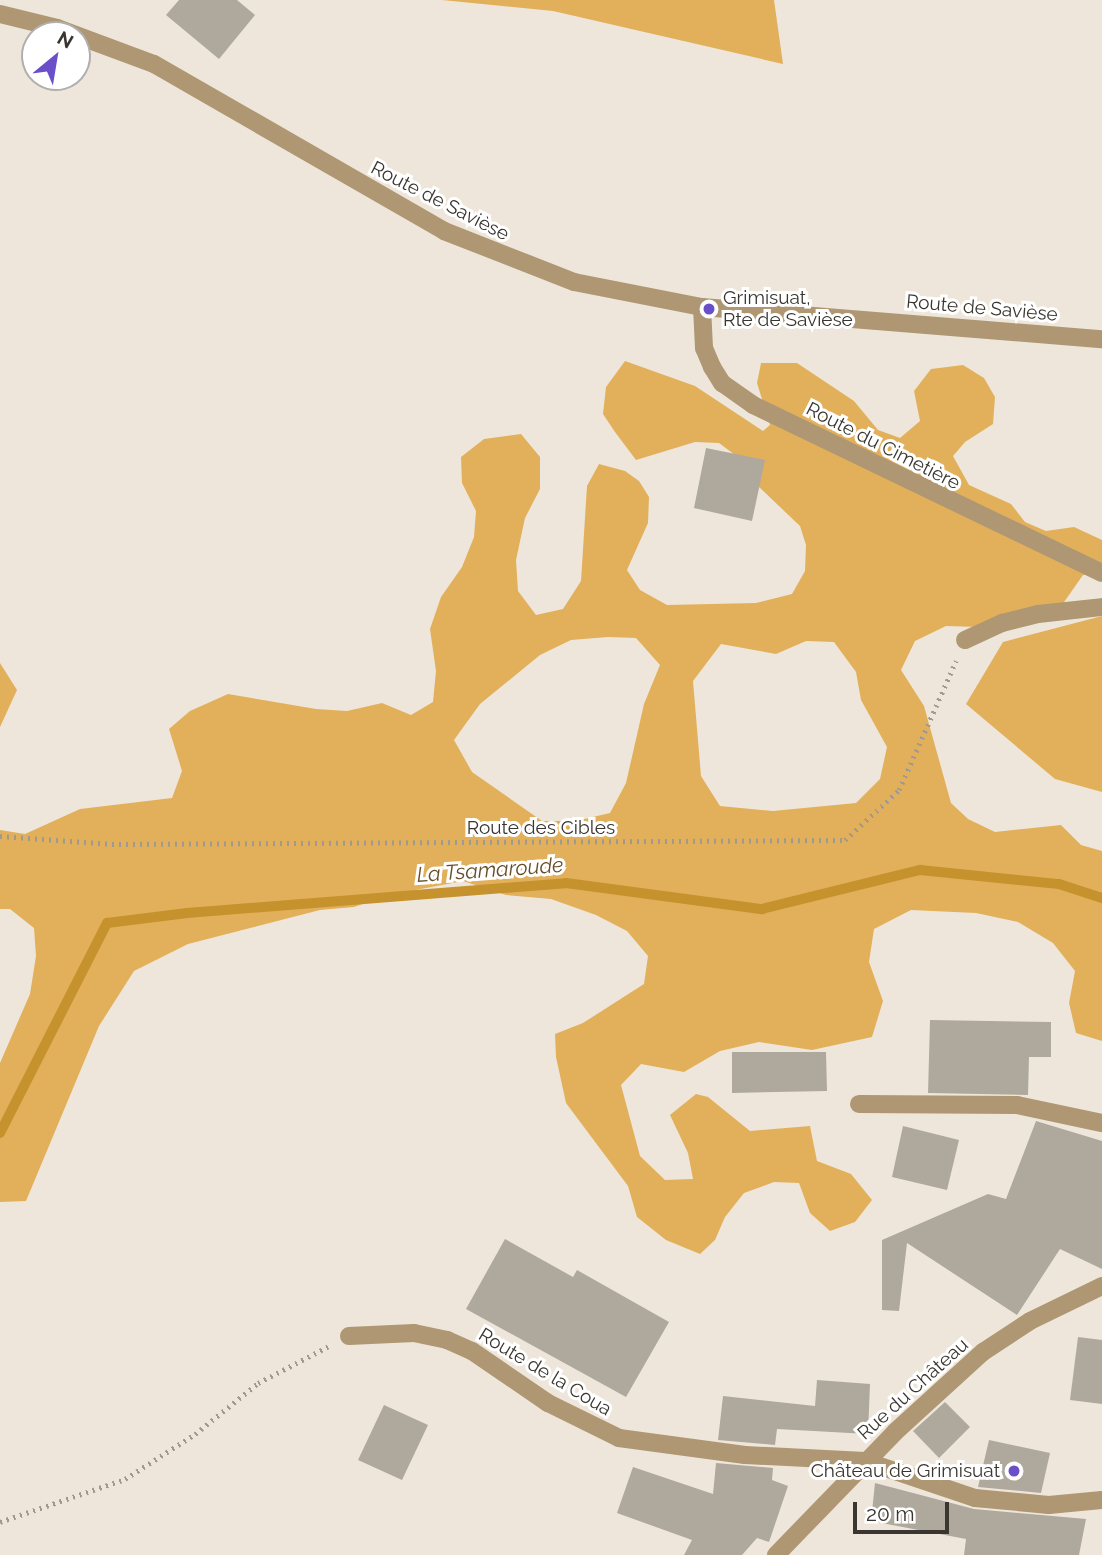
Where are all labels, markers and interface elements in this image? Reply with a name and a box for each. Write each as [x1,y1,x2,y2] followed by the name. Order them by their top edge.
[21,21,91,91] north arrow
[54,26,77,53] text: N
[367,156,513,246] street label: Route de Savièse
[723,287,853,331] place label: Grimisuat, Rte de Savièse
[905,290,1059,326] street label: Route de Savièse
[701,301,717,317] marker: Grimisuat, Rte de Savièse
[802,397,964,495] street label: Route du Cimetière
[467,817,615,839] street label: Route des Cibles
[416,852,564,888] water label: La Tsamaroude
[474,1323,616,1421] street label: Route de la Coua
[853,1333,973,1445] street label: Rue du Château
[811,1460,1000,1482] place label: Château de Grimisuat
[1006,1463,1022,1479] marker: Château de Grimisuat
[857,1488,953,1532] scale bar
[866,1501,914,1526] text: 20 m

